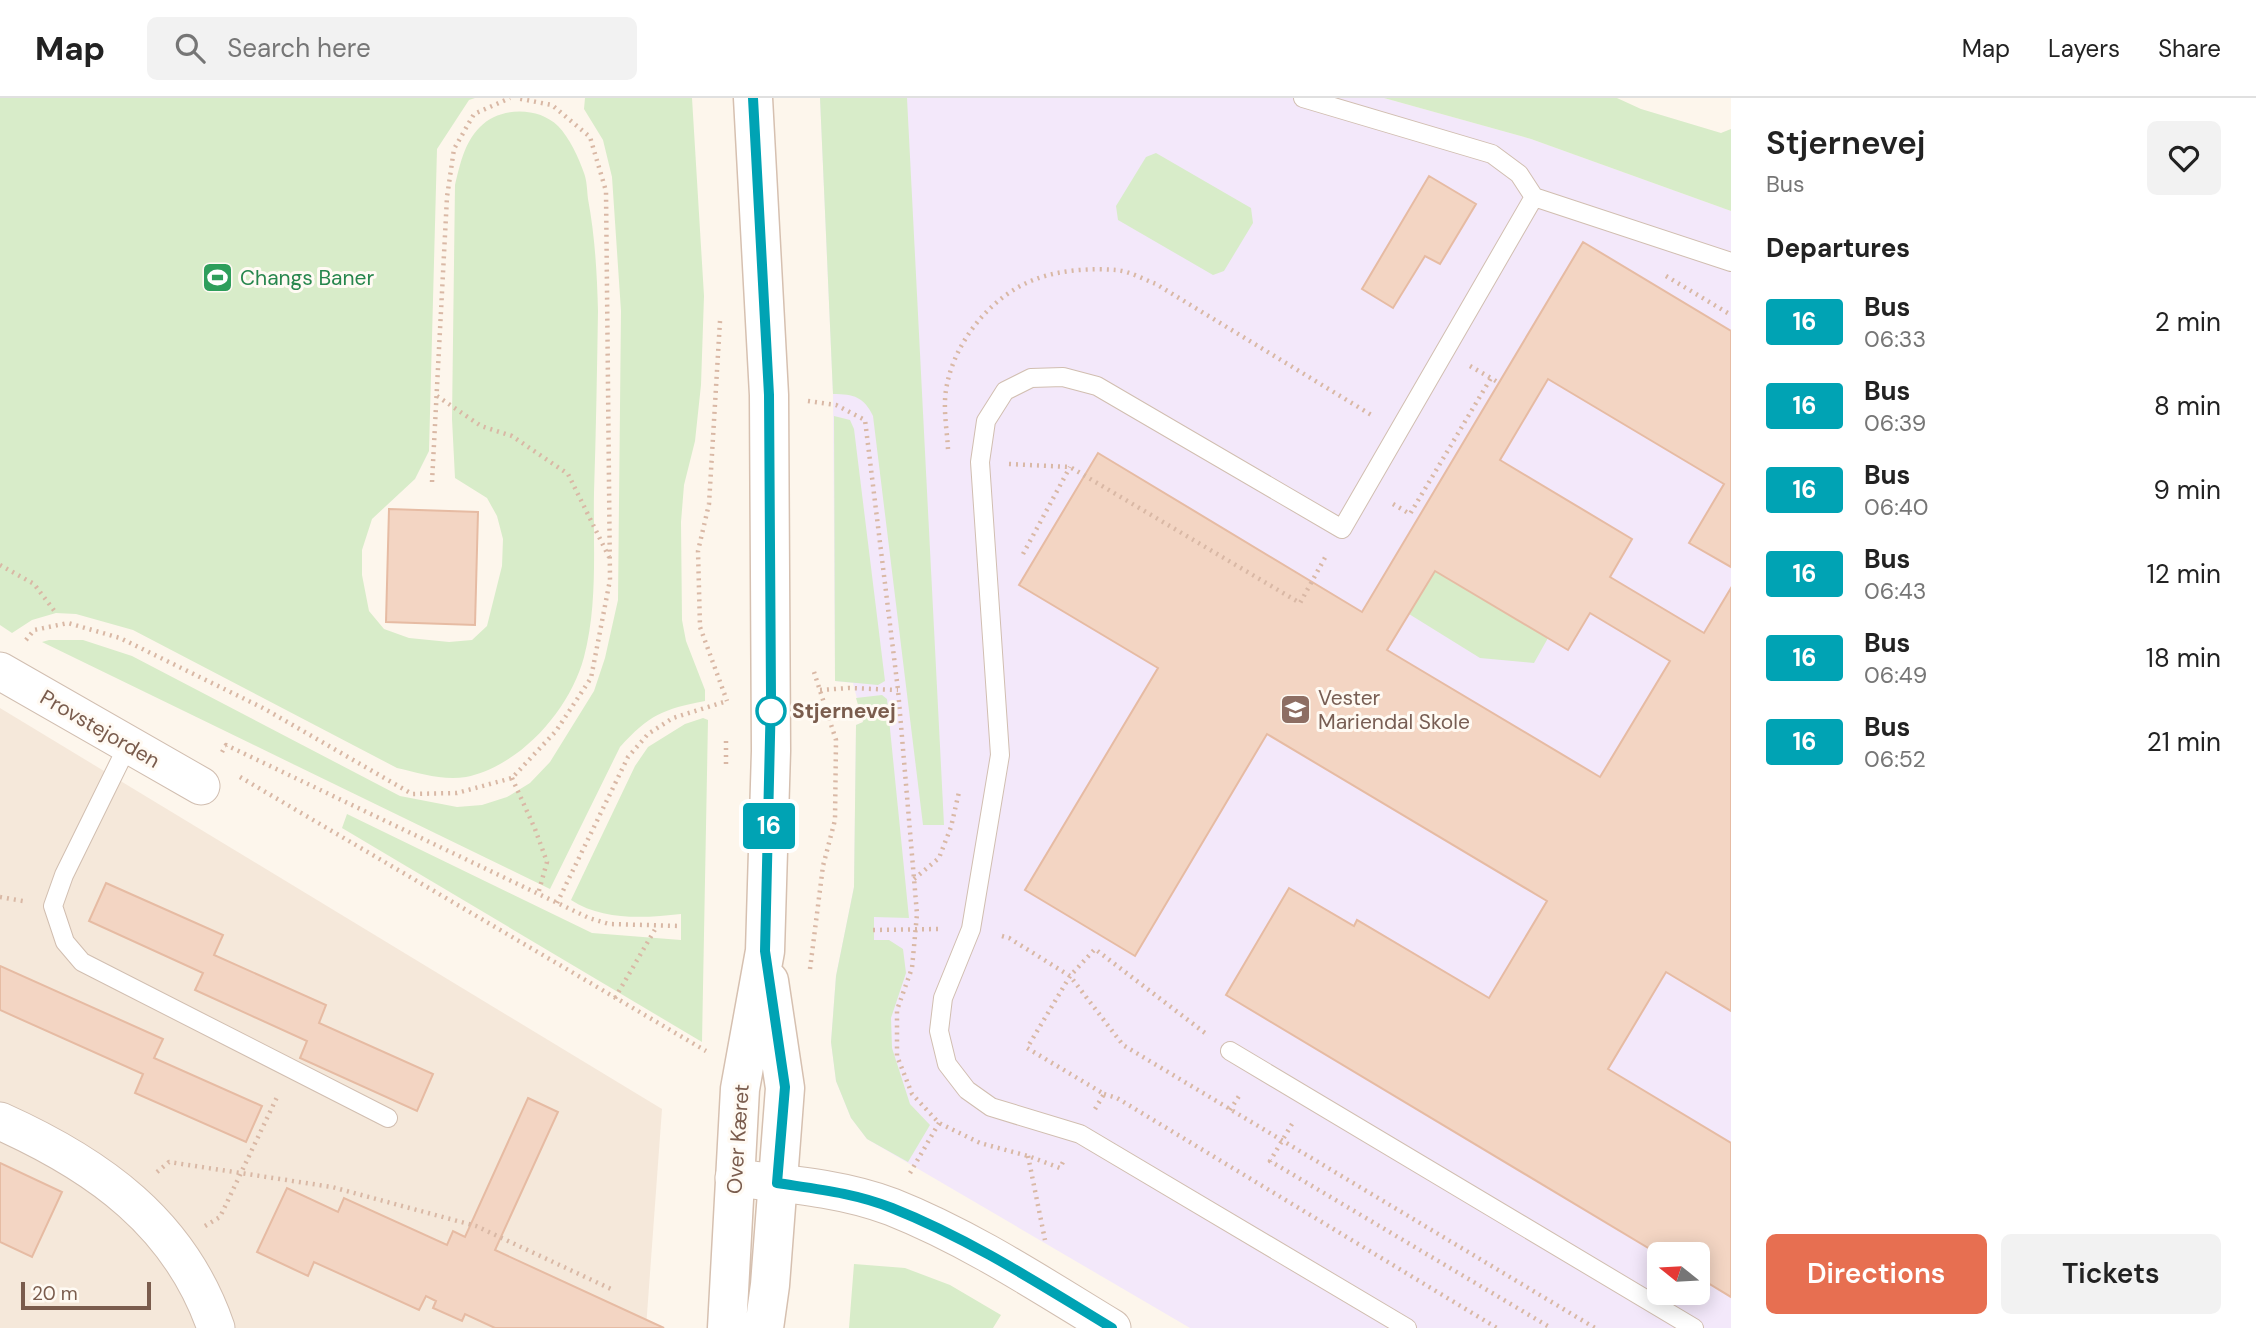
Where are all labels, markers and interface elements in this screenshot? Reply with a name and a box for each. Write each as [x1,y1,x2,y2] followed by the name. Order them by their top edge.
[147,17,637,80] search box
[35,27,105,70] text: Map
[171,29,209,67] icon: search
[227,31,371,65] text: Search here
[1962,33,2010,64] text: Map
[2048,33,2120,64] text: Layers
[2158,33,2221,64] text: Share
[1766,121,1926,164] text: Stjernevej
[2147,121,2221,195] button: heart
[1766,169,1805,199] text: Bus
[1766,231,1910,265] text: Departures
[200,261,234,295] sports icon: Changs Baner
[240,264,375,292] place label: Changs Baner
[1864,290,1910,324] text: Bus
[2155,305,2221,339] text: 2 min
[1793,306,1816,337] text: 16
[1864,324,1926,354] text: 06:33
[1864,374,1910,408] text: Bus
[2154,389,2221,423] text: 8 min
[1793,390,1816,421] text: 16
[1864,408,1926,438] text: 06:39
[1864,458,1910,492] text: Bus
[2153,473,2221,507] text: 9 min
[1793,474,1816,505] text: 16
[1864,492,1929,522] text: 06:40
[1864,542,1910,576] text: Bus
[2147,557,2221,591] text: 12 min
[1793,558,1816,589] text: 16
[1864,576,1926,606] text: 06:43
[1864,626,1910,660] text: Bus
[2146,641,2221,675] text: 18 min
[1793,642,1816,673] text: 16
[1864,660,1927,690] text: 06:49
[35,683,165,775] street label: Provstejorden
[1318,684,1470,736] place label: Vester Mariendal Skole
[1278,693,1312,727] school or university icon: Vester Mariendal Skole
[756,696,786,726] marker: Stjernevej
[792,697,896,725] place label: Stjernevej
[1864,710,1910,744] text: Bus
[2147,725,2221,759] text: 21 min
[1793,726,1816,757] text: 16
[1864,744,1926,774] text: 06:52
[738,803,800,849] line badge: 16
[757,810,781,841] text: 16
[720,1083,756,1195] street label: Over Kæret
[1766,1234,1987,1314] button: Directions
[2001,1234,2221,1314] button: Tickets
[1647,1242,1710,1306] north arrow
[1647,1242,1710,1305] map controls
[21,1279,150,1311] scale bar
[32,1281,78,1306] text: 20 m

